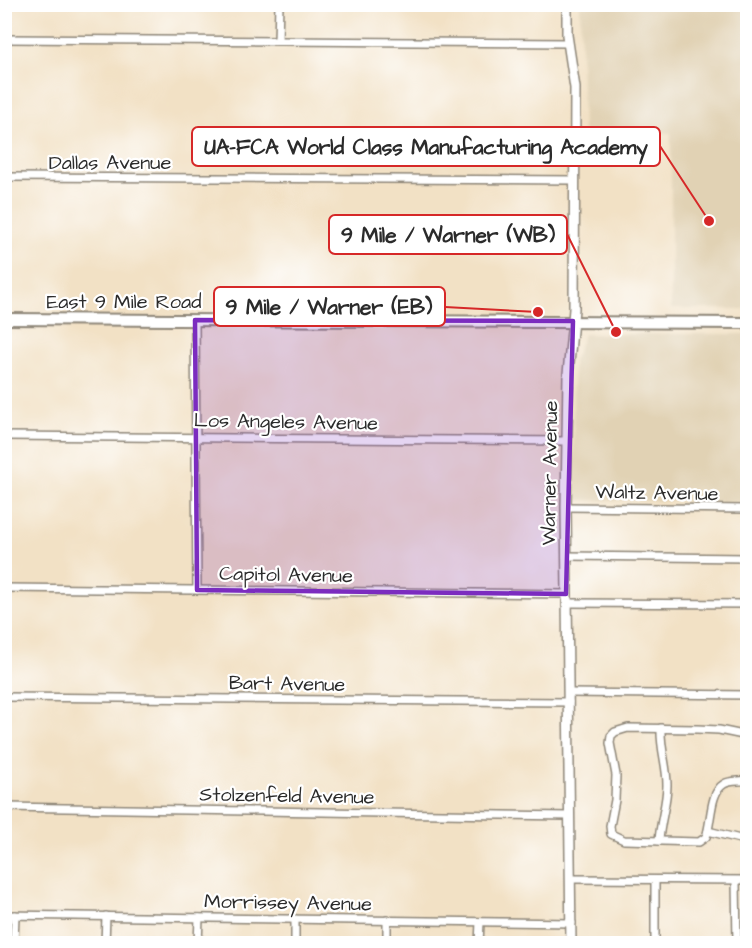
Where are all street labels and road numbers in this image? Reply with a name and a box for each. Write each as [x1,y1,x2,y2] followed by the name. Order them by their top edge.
[49,149,171,177] street label: Dallas Avenue
[46,288,202,316] street label: East 9 Mile Road
[535,400,565,546] street label: Warner Avenue
[194,406,378,439] street label: Los Angeles Avenue
[595,478,719,508] street label: Waltz Avenue
[219,560,353,590] street label: Capitol Avenue
[228,669,346,699] street label: Bart Avenue
[199,780,375,812] street label: Stolzenfeld Avenue
[204,888,372,919] street label: Morrissey Avenue

